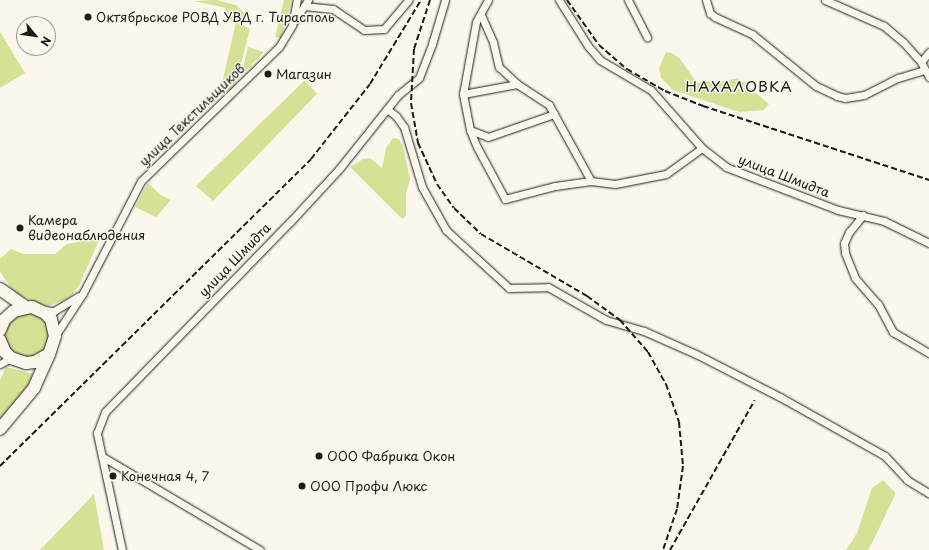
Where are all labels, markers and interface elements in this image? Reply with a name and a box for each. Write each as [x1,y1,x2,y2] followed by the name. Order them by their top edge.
[96,9,336,25] place label: Октябрьское РОВД УВД г. Тирасполь
[83,12,93,22] marker: Октябрьское РОВД УВД г. Тирасполь
[16,16,56,56] north arrow
[37,34,56,50] text: N
[136,60,248,170] street label: улица Текстильщиков
[276,66,332,82] place label: Магазин
[263,69,273,79] marker: Магазин
[686,77,792,95] district label: НАХАЛОВКА
[736,151,832,201] street label: улица Шмидта
[28,213,145,244] place label: Камера видеонаблюдения
[196,220,274,300] street label: улица Шмидта
[15,223,25,233] marker: Камера видеонаблюдения
[327,448,457,464] place label: ООО Фабрика Окон
[314,451,324,461] marker: ООО Фабрика Окон
[121,468,210,484] place label: Конечная 4, 7
[108,471,118,481] marker: Конечная 4, 7
[310,478,428,494] place label: ООО Профи Люкс
[297,481,307,491] marker: ООО Профи Люкс

